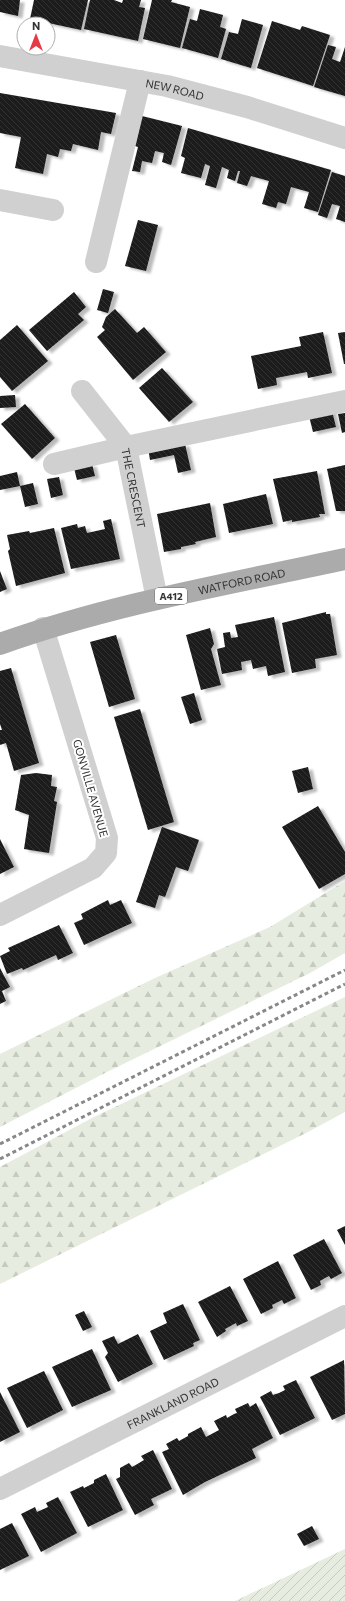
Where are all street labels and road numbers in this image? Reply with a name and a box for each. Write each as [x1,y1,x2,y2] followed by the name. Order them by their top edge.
[145,76,206,102] street label: NEW ROAD
[120,447,149,529] street label: THE CRESCENT
[197,565,286,596] street label: WATFORD ROAD
[155,588,187,604] road number: A412
[71,738,111,838] street label: GONVILLE AVENUE
[124,1374,221,1431] street label: FRANKLAND ROAD

